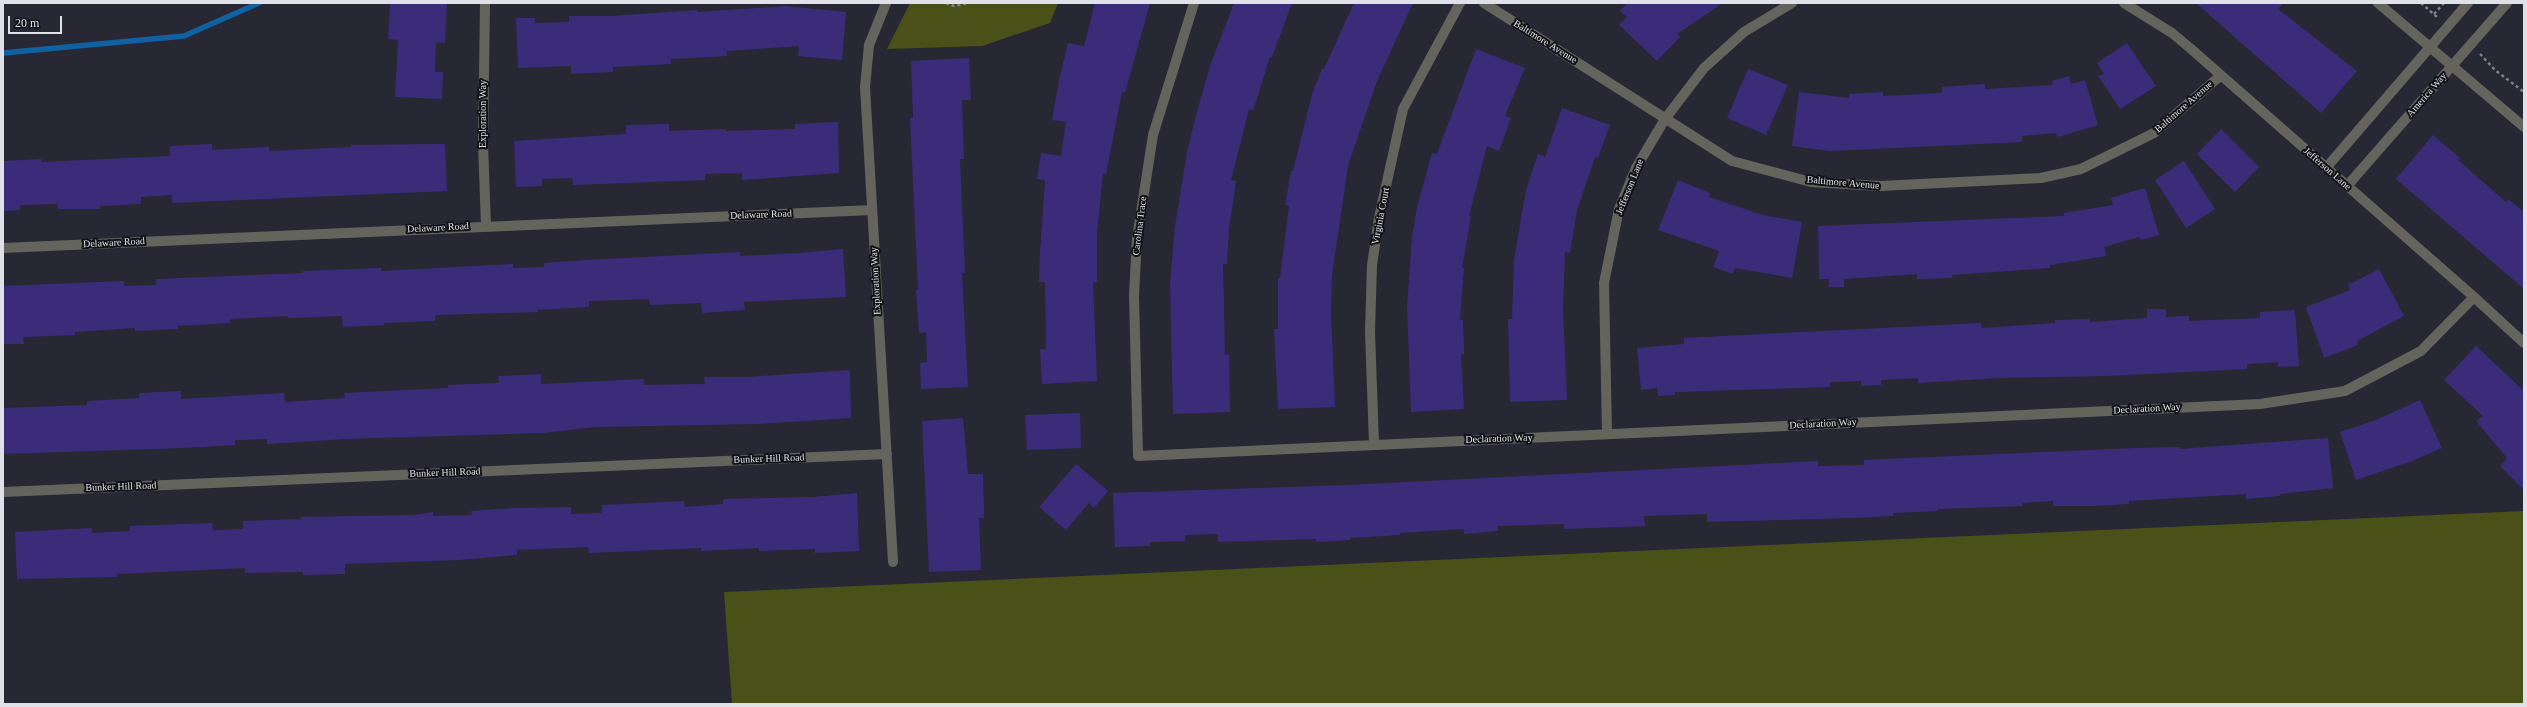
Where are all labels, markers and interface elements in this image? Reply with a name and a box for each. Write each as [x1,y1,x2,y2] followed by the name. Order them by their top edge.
[10,8,64,34] scale bar
[15,16,39,30] text: 20 m
[1511,18,1579,66] street label: Baltimore Avenue
[2404,70,2450,120] street label: America Way
[2153,79,2215,135] street label: Baltimore Avenue
[477,80,489,148] street label: Exploration Way
[2301,145,2353,193] street label: Jefferson Lane
[1613,157,1647,217] street label: Jefferson Lane
[1806,174,1880,192] street label: Baltimore Avenue
[1370,186,1392,246] street label: Virginia Court
[1130,196,1150,256] street label: Carolina Trace
[730,208,792,222] street label: Delaware Road
[407,220,469,236] street label: Delaware Road
[83,235,145,251] street label: Delaware Road
[868,247,884,315] street label: Exploration Way
[2113,401,2181,417] street label: Declaration Way
[1789,416,1857,432] street label: Declaration Way
[1465,432,1533,446] street label: Declaration Way
[733,452,805,466] street label: Bunker Hill Road
[409,466,481,480] street label: Bunker Hill Road
[85,480,157,494] street label: Bunker Hill Road

